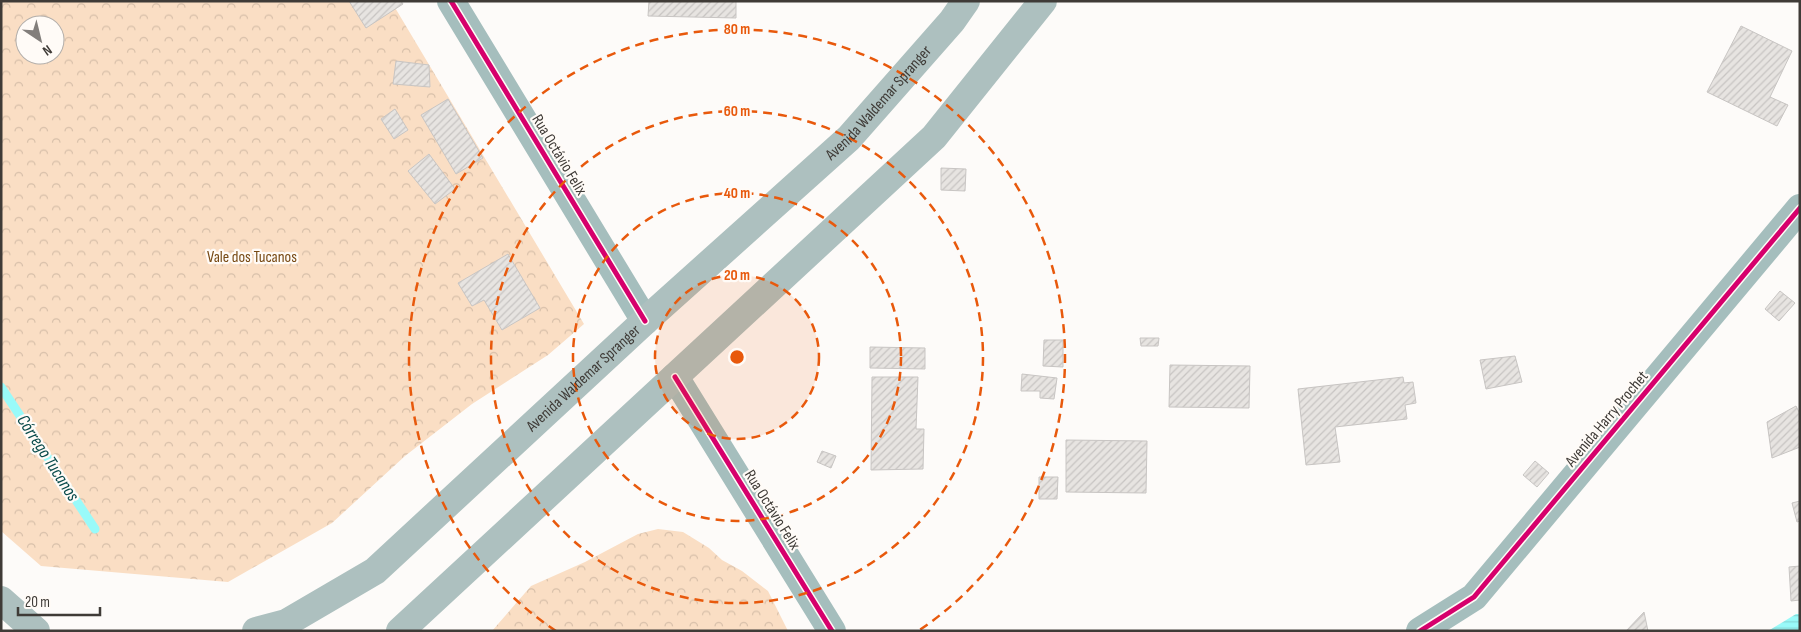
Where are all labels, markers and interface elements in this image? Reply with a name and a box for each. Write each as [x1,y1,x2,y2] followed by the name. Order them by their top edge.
[15,15,65,65] north arrow
[724,20,750,39] text: 80 m
[39,41,55,59] text: N
[821,41,936,165] street label: Avenida Waldemar Spranger
[724,102,750,121] text: 60 m
[527,111,591,199] street label: Rua Octávio Felix
[724,184,750,203] text: 40 m
[207,248,297,267] park label: Vale dos Tucanos
[724,266,750,285] text: 20 m
[522,320,645,436] street label: Avenida Waldemar Spranger
[728,348,746,366] centre of rings
[1561,367,1653,471] street label: Avenida Harry Prochet
[12,411,84,506] water label: Córrego Tucanos
[740,466,804,554] street label: Rua Octávio Felix
[18,584,100,616] scale bar
[25,593,50,612] text: 20 m

